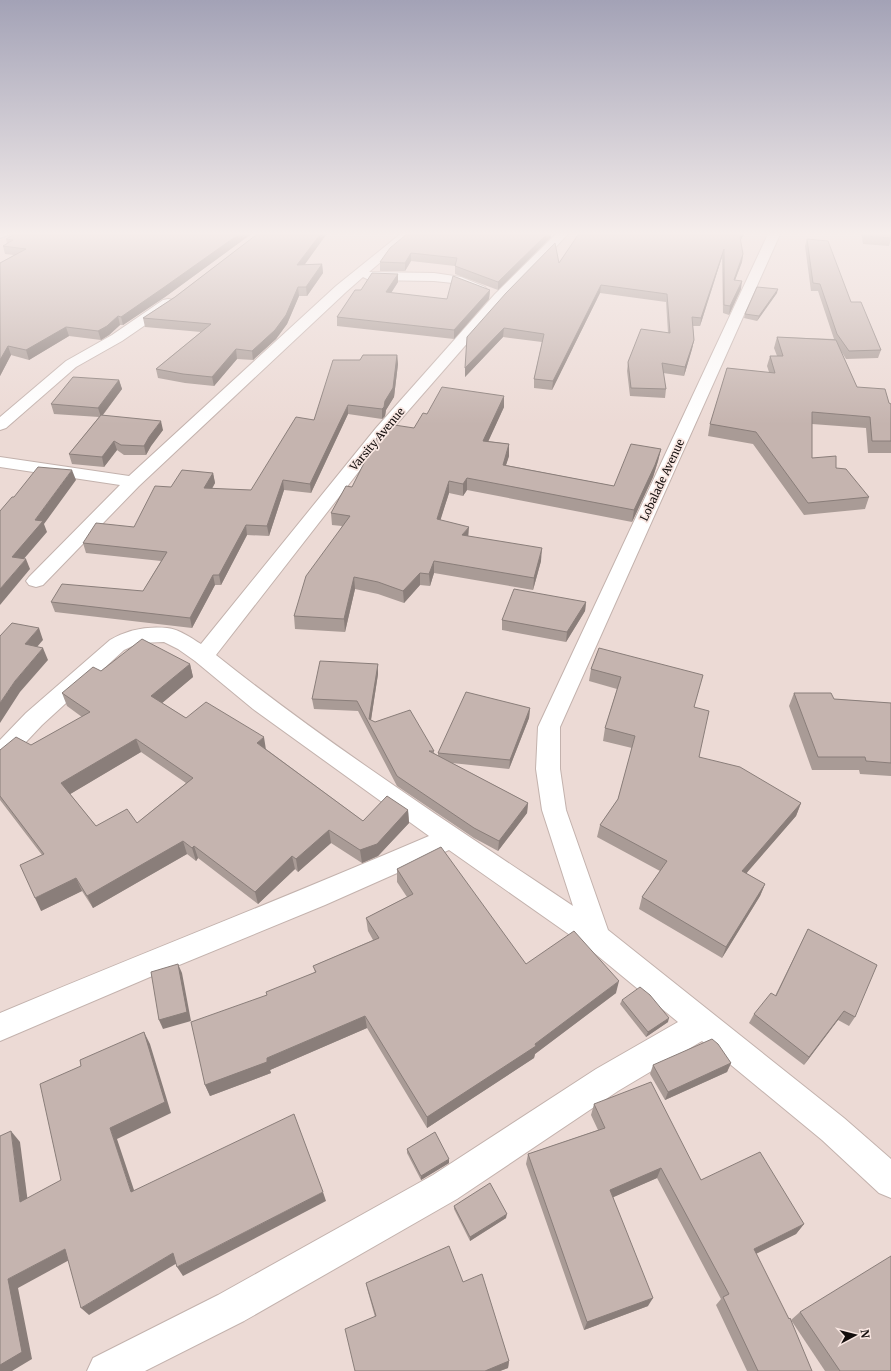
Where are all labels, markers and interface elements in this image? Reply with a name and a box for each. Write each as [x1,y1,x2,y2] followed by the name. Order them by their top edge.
[346,404,408,474] street label: Varsity Avenue
[637,436,687,523] street label: Lobalade Avenue
[835,1315,875,1355] north arrow
[857,1329,872,1339] text: N

